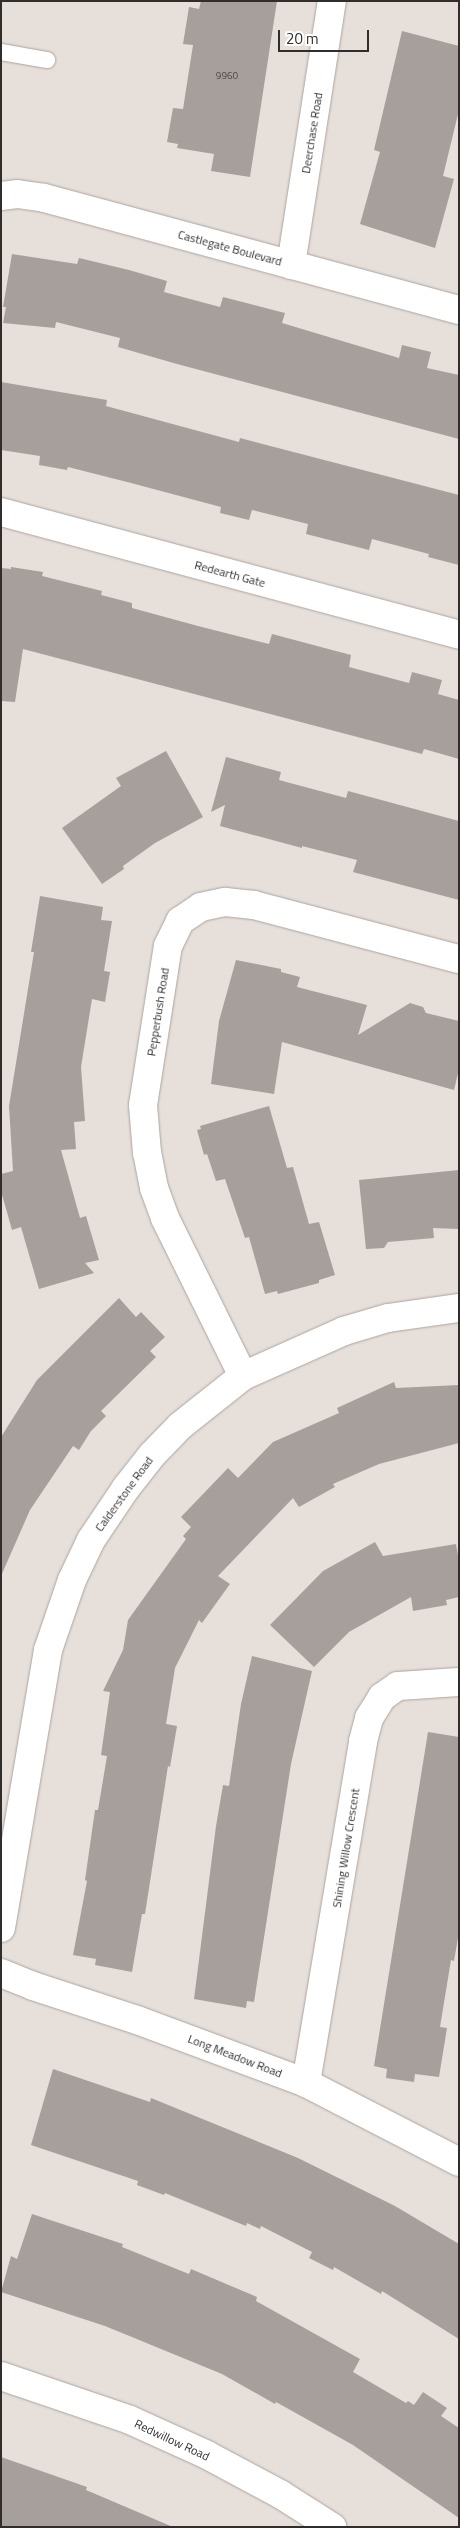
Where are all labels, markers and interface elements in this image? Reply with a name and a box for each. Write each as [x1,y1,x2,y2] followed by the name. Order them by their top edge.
[280,20,371,52] scale bar
[286,27,319,50] text: 20 m
[216,70,238,82] house number: 9960
[298,91,326,175] street label: Deerchase Road
[176,227,284,269] street label: Castlegate Boulevard
[193,558,267,590] street label: Redearth Gate
[144,967,172,1057] street label: Pepperbush Road
[92,1454,156,1534] street label: Calderstone Road
[329,1787,363,1909] street label: Shining Willow Crescent
[186,2031,284,2081] street label: Long Meadow Road
[132,2416,212,2464] street label: Redwillow Road

